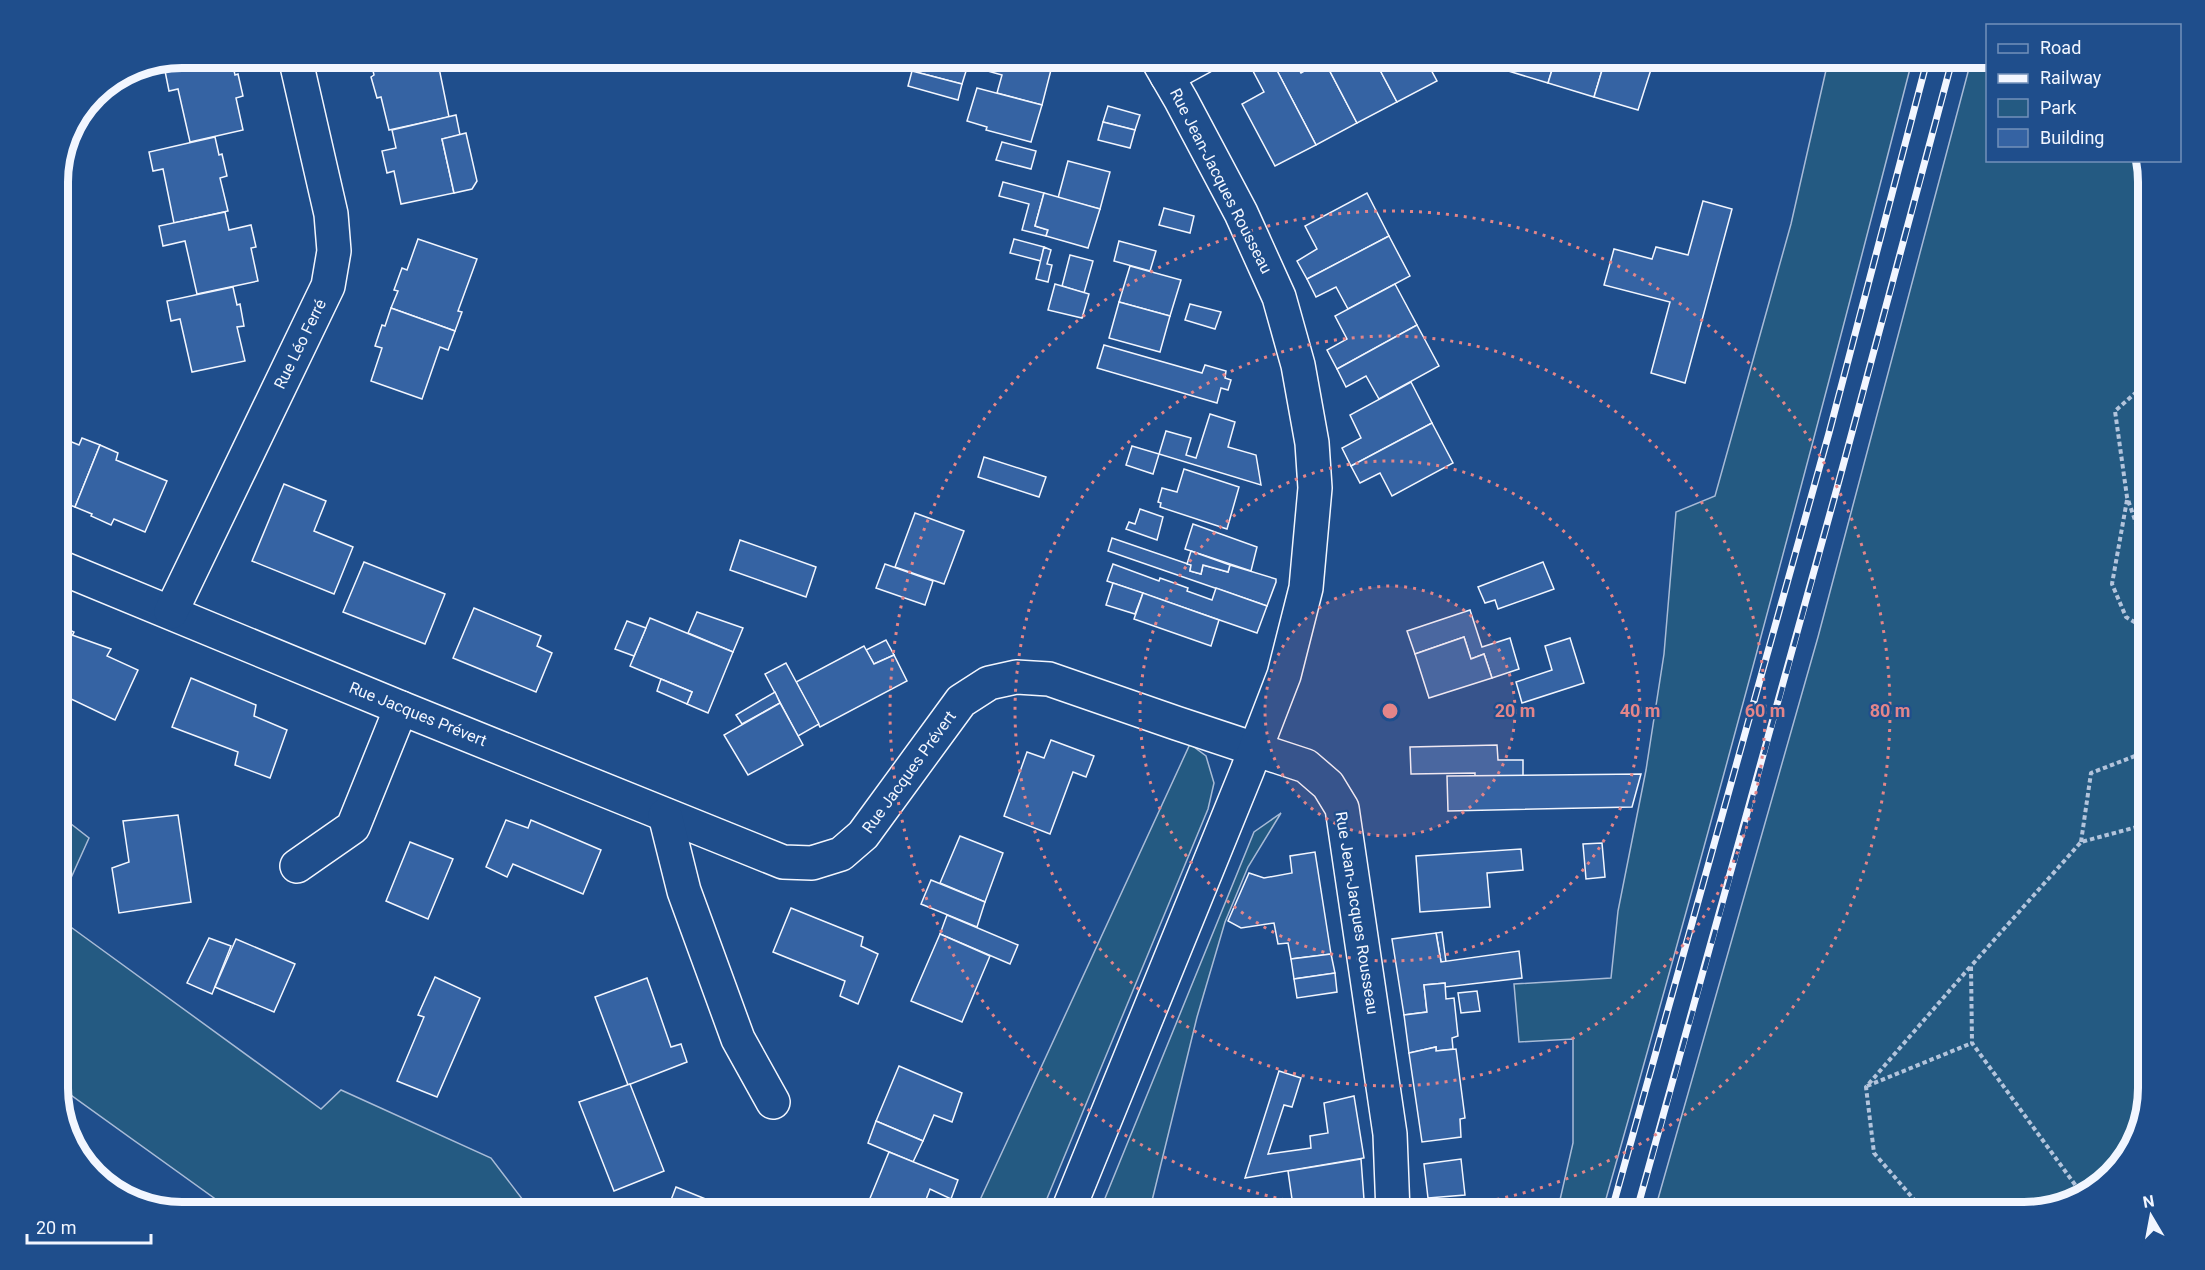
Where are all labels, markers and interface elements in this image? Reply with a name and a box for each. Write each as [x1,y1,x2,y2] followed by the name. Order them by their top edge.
[1986,24,2181,162] legend
[2040,37,2081,58] text: Road
[2040,67,2102,88] text: Railway
[1166,85,1276,277] street label: Rue Jean-Jacques Rousseau
[2040,97,2077,118] text: Park
[2040,127,2104,148] text: Building
[270,296,330,392] street label: Rue Léo Ferré
[346,678,490,750] street label: Rue Jacques Prévert
[1495,700,1535,721] text: 20 m
[1620,700,1660,721] text: 40 m
[1745,700,1785,721] text: 60 m
[1870,700,1910,721] text: 80 m
[1380,701,1400,721] centre of rings
[858,707,960,837] street label: Rue Jacques Prévert
[1332,810,1382,1016] street label: Rue Jean-Jacques Rousseau
[2121,1186,2181,1246] north arrow
[2141,1191,2156,1212] text: N
[27,1207,152,1245] scale bar
[36,1217,76,1238] text: 20 m

